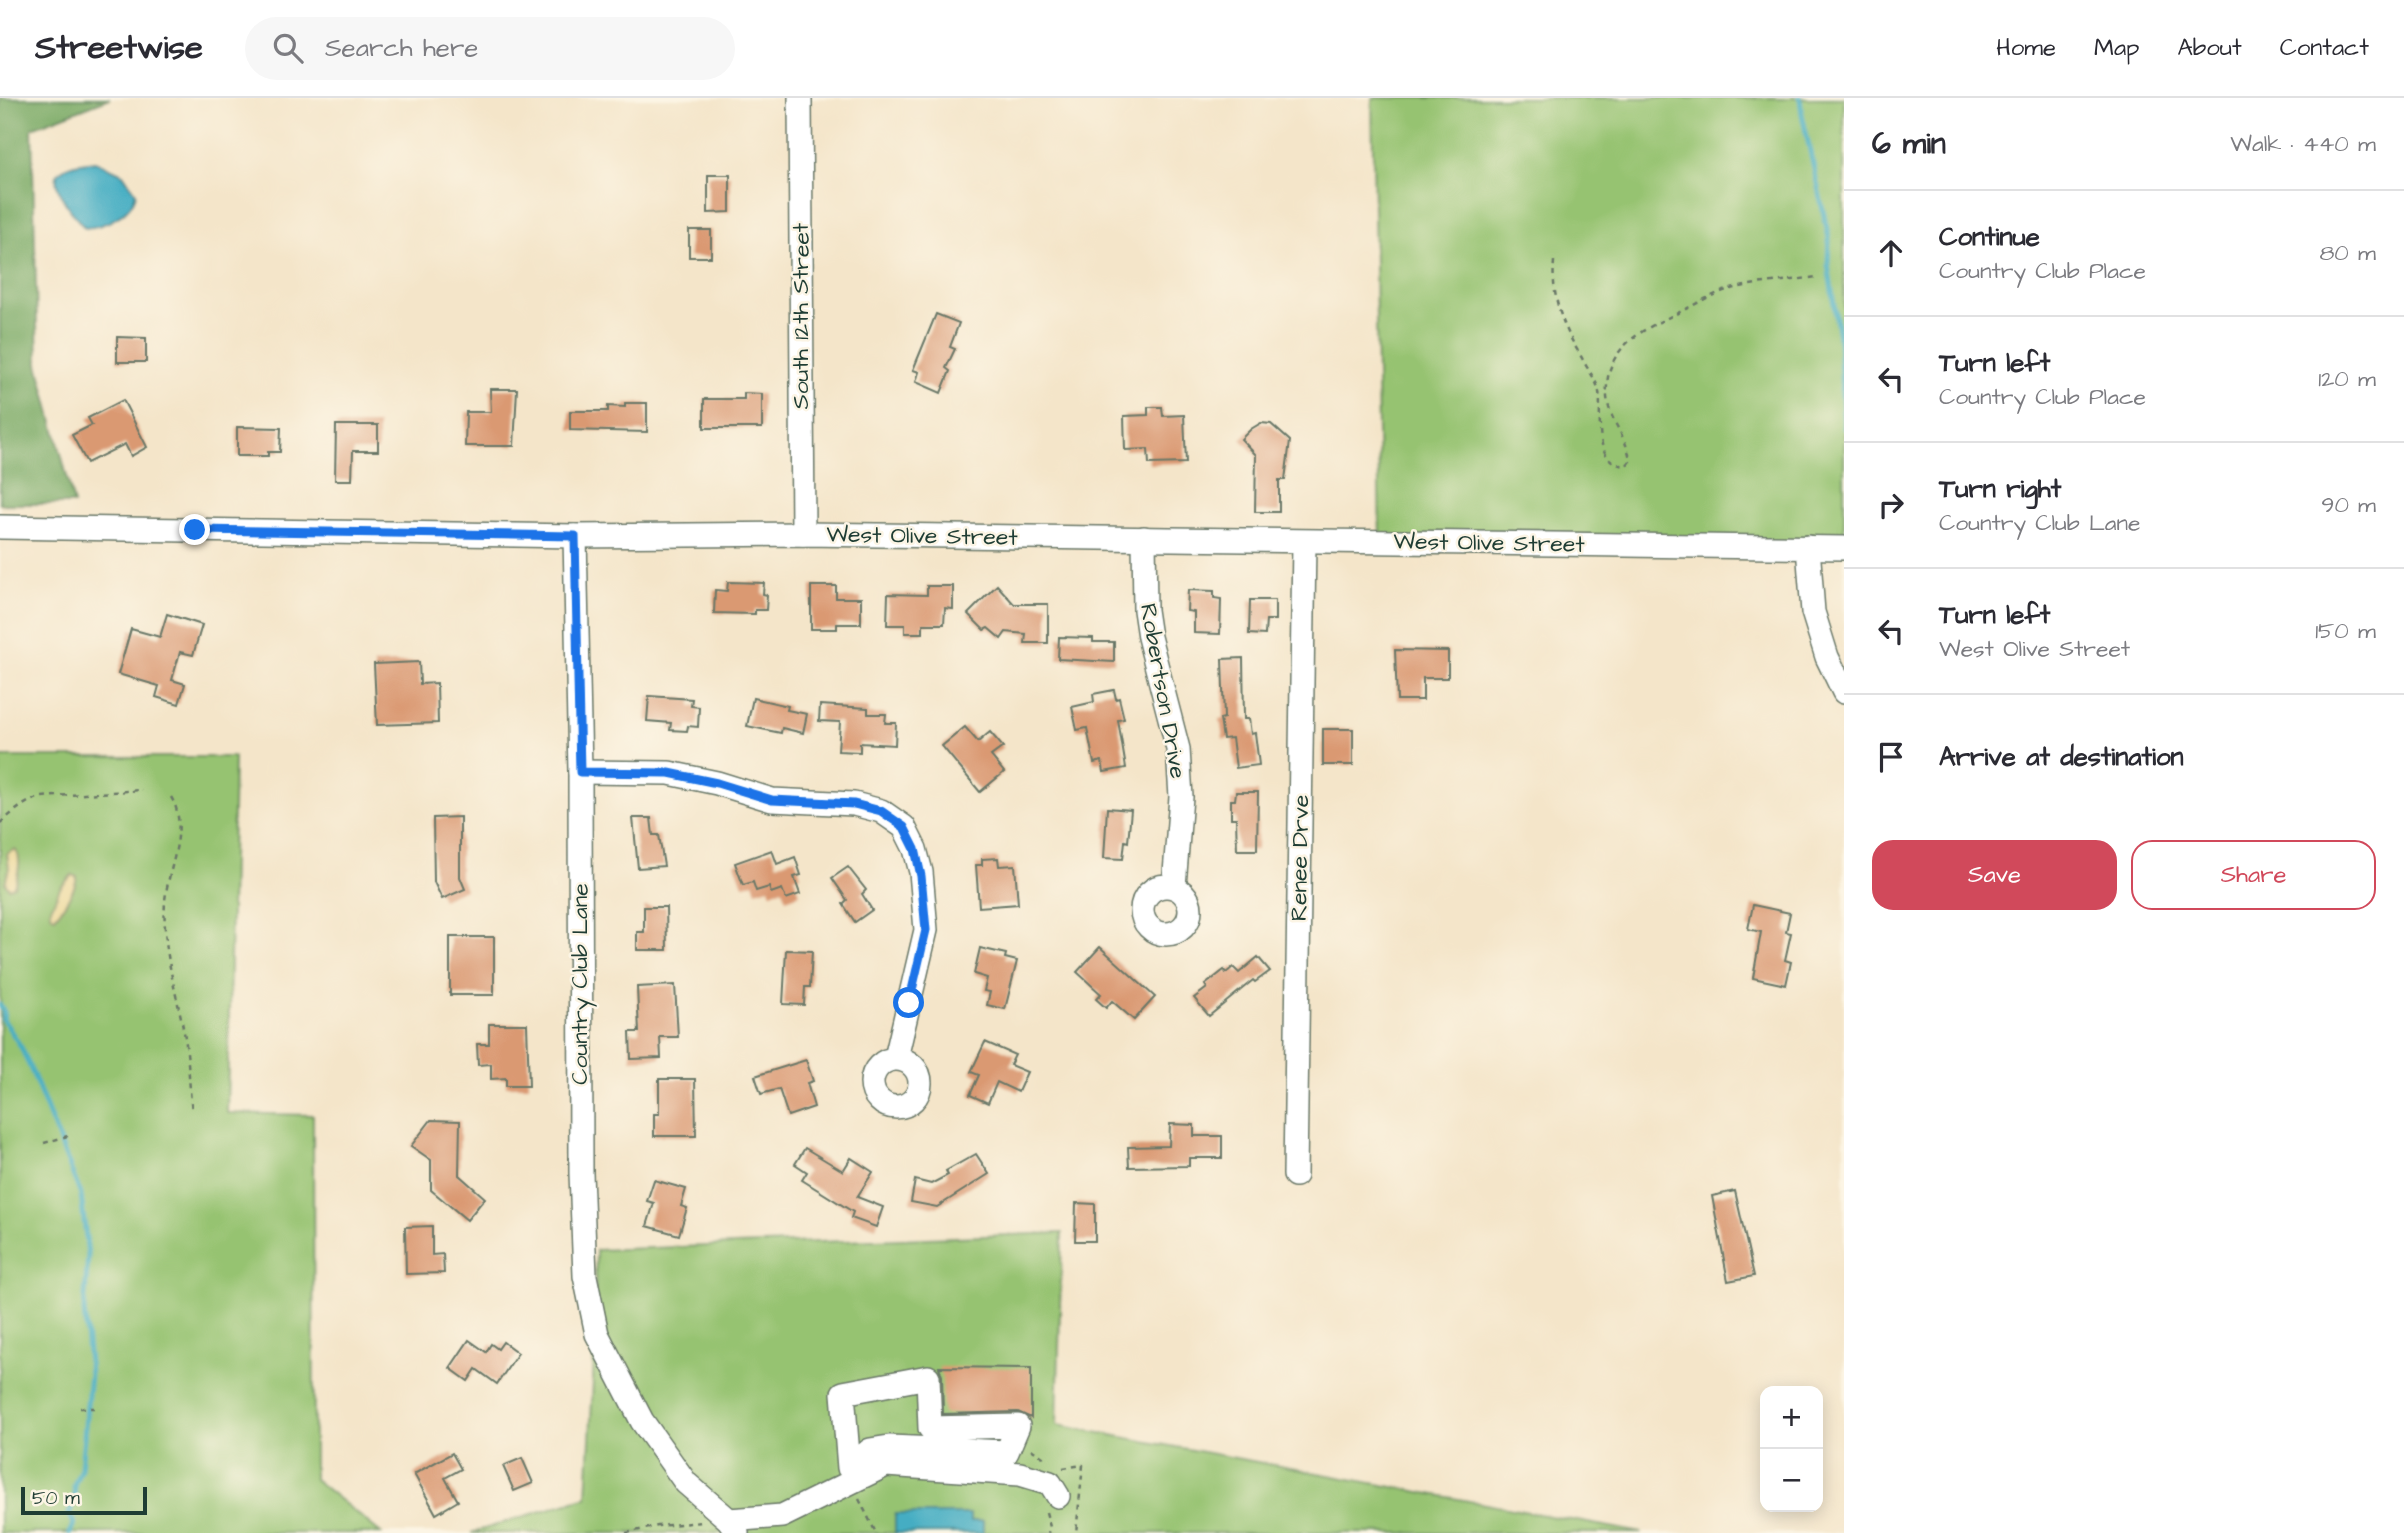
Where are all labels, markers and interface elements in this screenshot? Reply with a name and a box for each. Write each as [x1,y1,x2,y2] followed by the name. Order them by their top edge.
[245,17,735,80] search box
[35,25,203,71] text: Streetwise
[269,29,307,67] icon: search
[325,30,478,66] text: Search here
[1996,31,2056,65] text: Home
[2094,31,2139,65] text: Map
[2177,31,2242,65] text: About
[2280,31,2369,65] text: Contact
[1872,123,1946,165] text: 6 min
[2230,128,2376,160] text: Walk · 440 m
[1939,219,2040,255] text: Continue
[785,222,817,409] street label: South 12th Street
[1872,234,1910,272] icon: ahead
[2319,237,2376,269] text: 80 m
[1939,255,2146,287] text: Country Club Place
[1939,345,2050,381] text: Turn left
[1872,360,1910,398] icon: left
[2318,363,2376,395] text: 120 m
[1939,381,2146,413] text: Country Club Place
[1939,471,2061,507] text: Turn right
[1872,486,1910,524] icon: right
[2321,489,2376,521] text: 90 m
[1939,507,2141,539] text: Country Club Lane
[179,514,210,545] route end
[826,518,1019,554] street label: West Olive Street
[1393,525,1586,561] street label: West Olive Street
[1939,597,2050,633] text: Turn left
[1132,601,1194,781] street label: Robertson Drive
[1872,612,1910,650] icon: left
[2315,615,2376,647] text: 150 m
[1939,633,2130,665] text: West Olive Street
[1872,738,1910,776] icon: arrive
[1939,739,2184,775] text: Arrive at destination
[1283,795,1317,921] street label: Renee Drve
[1872,840,2117,910] button: Save
[2131,840,2376,910] button: Share
[564,883,597,1085] street label: Country Club Lane
[893,987,924,1018] route start
[1760,1386,1823,1512] map controls
[1760,1386,1823,1449] button: +
[1760,1449,1823,1512] button: −
[21,1484,147,1516] scale bar
[32,1485,80,1512] text: 50 m

